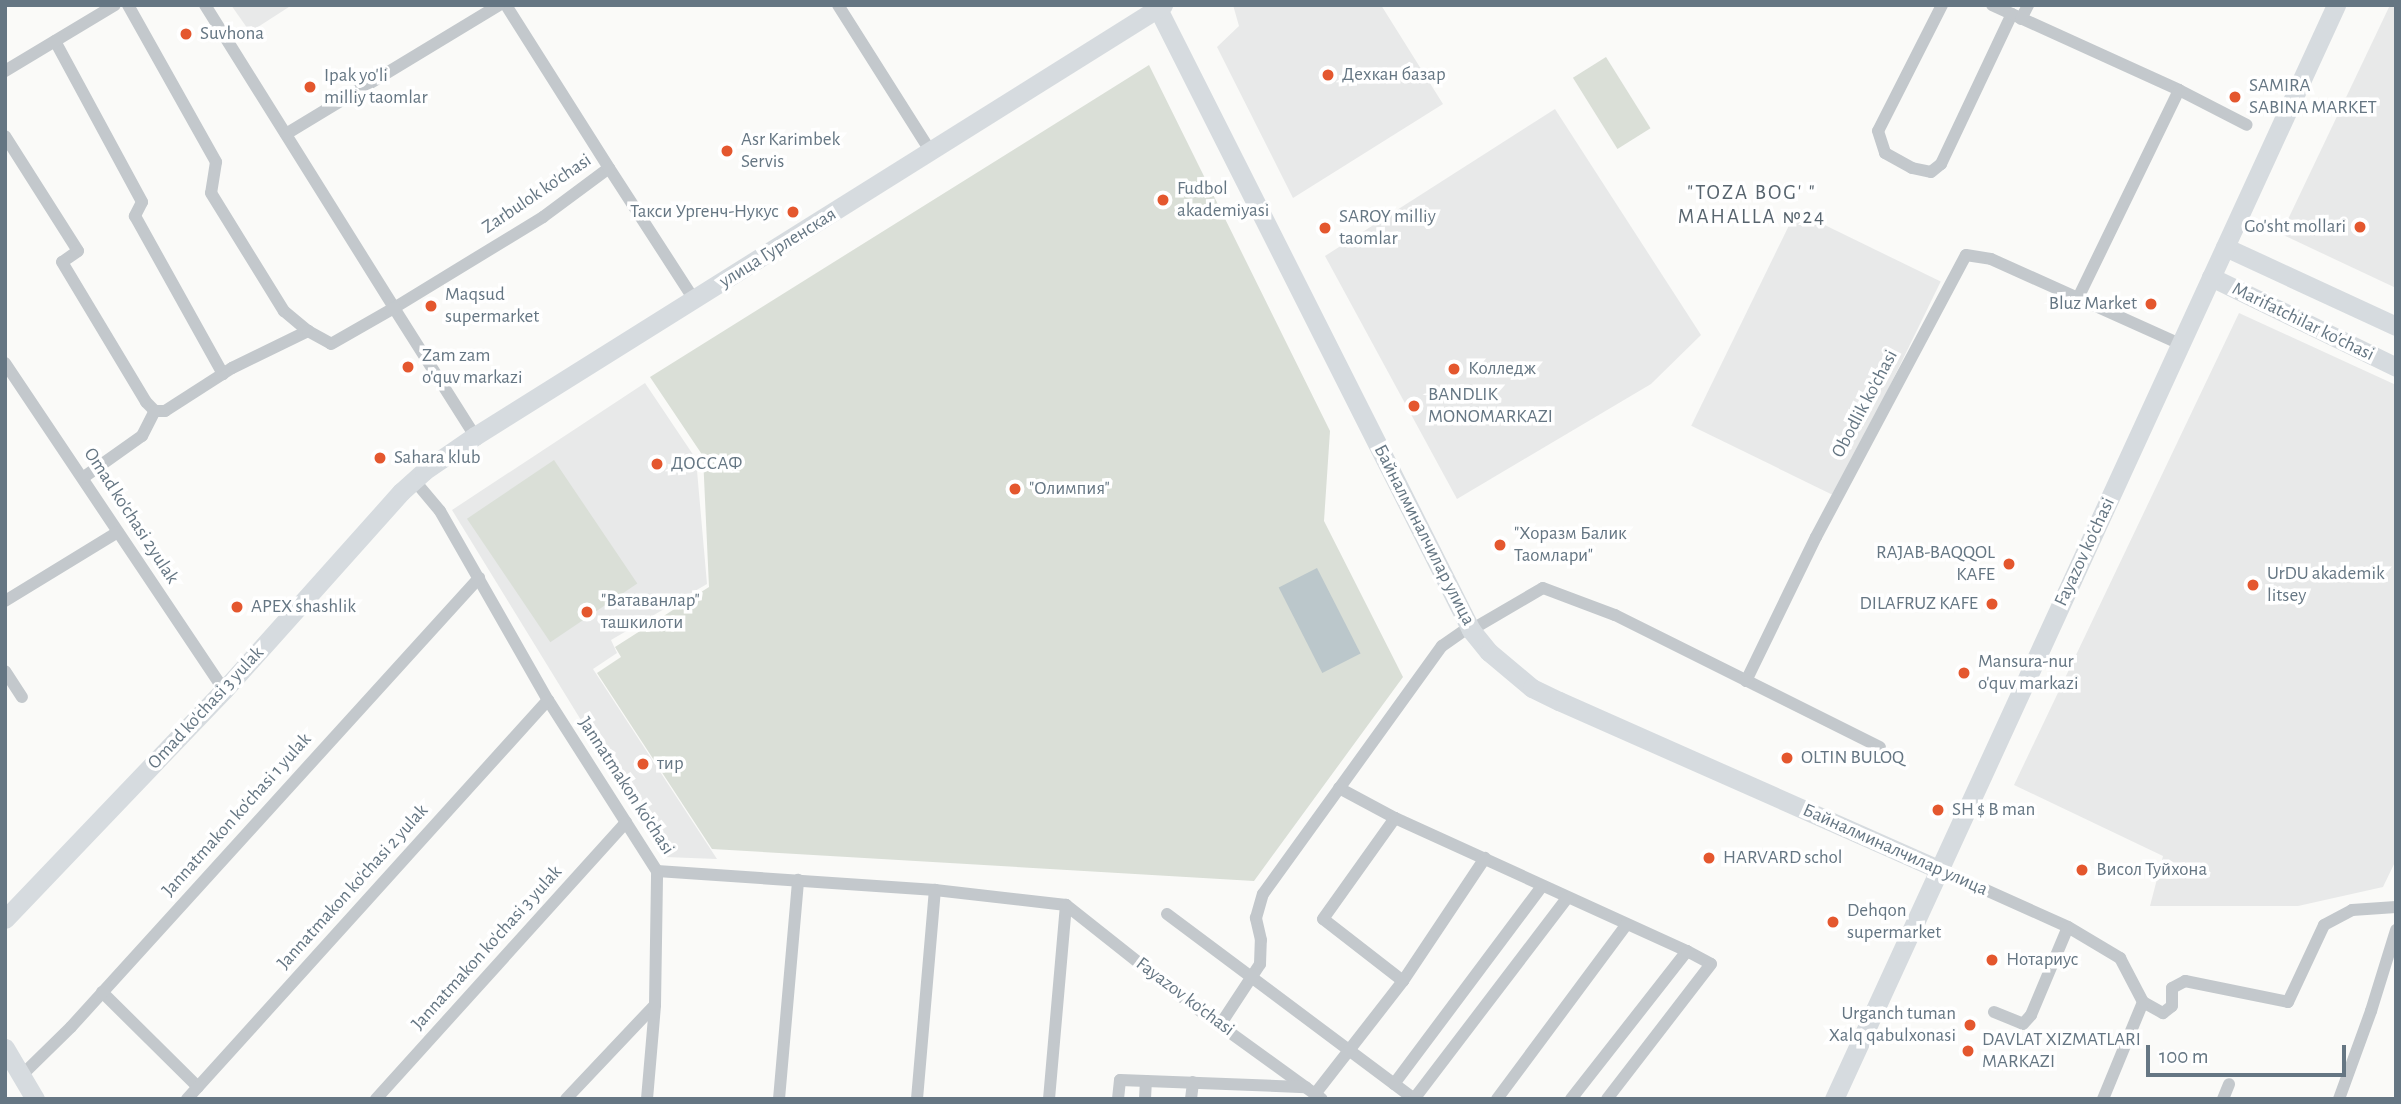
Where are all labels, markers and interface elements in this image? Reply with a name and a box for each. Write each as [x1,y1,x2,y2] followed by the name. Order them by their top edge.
[200,23,264,45] place label: Suvhona
[178,26,194,42] marker: Suvhona
[1342,64,1446,86] place label: Дехкан базар
[324,65,428,109] place label: Ipak yo'li milliy taomlar
[1320,67,1336,83] marker: Дехкан базар
[2249,75,2377,119] place label: SAMIRA SABINA MARKET
[302,79,318,95] marker: Ipak yo'li milliy taomlar
[2227,89,2243,105] marker: SAMIRA SABINA MARKET
[741,129,840,173] place label: Asr Karimbek Servis
[719,143,735,159] marker: Asr Karimbek Servis
[478,149,596,239] street label: Zarbulok ko'chasi
[1177,178,1269,222] place label: Fudbol akademiyasi
[1679,180,1825,230] district label: "TOZA BOG' " MAHALLA №24
[1155,192,1171,208] marker: Fudbol akademiyasi
[630,201,779,223] place label: Такси Ургенч-Нукус
[715,203,841,293] street label: улица Гурленская
[785,204,801,220] marker: Такси Ургенч-Нукус
[1339,206,1436,250] place label: SAROY milliy taomlar
[2244,216,2346,238] place label: Go'sht mollari
[2352,219,2368,235] marker: Go'sht mollari
[1317,220,1333,236] marker: SAROY milliy taomlar
[2228,278,2378,366] street label: Marifatchilar ko'chasi
[445,284,539,328] place label: Maqsud supermarket
[2049,293,2137,315] place label: Bluz Market
[2143,296,2159,312] marker: Bluz Market
[423,298,439,314] marker: Maqsud supermarket
[422,345,522,389] place label: Zam zam o'quv markazi
[1827,346,1903,462] street label: Obodlik ko'chasi
[1468,358,1536,380] place label: Колледж
[400,359,416,375] marker: Zam zam o'quv markazi
[1446,361,1462,377] marker: Колледж
[1428,384,1553,428] place label: BANDLIK MONOMARKAZI
[1406,398,1422,414] marker: BANDLIK MONOMARKAZI
[1368,441,1480,629] street label: Байналминалчилар улица
[79,444,183,588] street label: Omad ko'chasi 2yulak
[394,447,481,469] place label: Sahara klub
[372,450,388,466] marker: Sahara klub
[671,453,743,475] place label: ДОССАФ
[649,456,665,472] marker: ДОССАФ
[1029,478,1110,500] place label: "Олимпия"
[1007,481,1023,497] marker: "Олимпия"
[2050,494,2120,610] street label: Fayazov ko'chasi
[1514,523,1627,567] place label: "Хоразм Балик Таомлари"
[1492,537,1508,553] marker: "Хоразм Балик Таомлари"
[1876,542,1995,586] place label: RAJAB-BAQQOL KAFE
[2001,556,2017,572] marker: RAJAB-BAQQOL KAFE
[2267,563,2385,607] place label: UrDU akademik litsey
[2245,577,2261,593] marker: UrDU akademik litsey
[601,590,700,634] place label: "Ватаванлар" ташкилоти
[1860,593,1978,615] place label: DILAFRUZ KAFE
[251,596,356,618] place label: APEX shashlik
[1984,596,2000,612] marker: DILAFRUZ KAFE
[229,599,245,615] marker: APEX shashlik
[579,604,595,620] marker: "Ватаванлар" ташкилоти
[143,642,269,774] street label: Omad ko'chasi 3 yulak
[1978,651,2078,695] place label: Mansura-nur o'quv markazi
[1956,665,1972,681] marker: Mansura-nur o'quv markazi
[573,713,679,859] street label: Jannatmakon ko'chasi
[158,729,316,901] street label: Jannatmakon ko'chasi 1 yulak
[1801,747,1904,769] place label: OLTIN BULOQ
[1779,750,1795,766] marker: OLTIN BULOQ
[657,753,684,775] place label: тир
[635,756,651,772] marker: тир
[1799,799,1991,901] street label: Байналминалчилар улица
[1952,799,2035,821] place label: SH $ B man
[273,800,433,974] street label: Jannatmakon ko'chasi 2 yulak
[1930,802,1946,818] marker: SH $ B man
[1723,847,1843,869] place label: HARVARD schol
[1701,850,1717,866] marker: HARVARD schol
[2096,859,2207,881] place label: Висол Туйхона
[407,861,567,1035] street label: Jannatmakon ko'chasi 3 yulak
[2074,862,2090,878] marker: Висол Туйхона
[1847,900,1941,944] place label: Dehqon supermarket
[1825,914,1841,930] marker: Dehqon supermarket
[2006,949,2078,971] place label: Нотариус
[1984,952,2000,968] marker: Нотариус
[1131,953,1239,1041] street label: Fayazov ko'chasi
[1829,1003,1956,1047] place label: Urganch tuman Xalq qabulxonasi
[1962,1017,1978,1033] marker: Urganch tuman Xalq qabulxonasi
[1982,1029,2141,1073] place label: DAVLAT XIZMATLARI MARKAZI
[2149,1030,2348,1074] scale bar
[1960,1043,1976,1059] marker: DAVLAT XIZMATLARI MARKAZI
[2159,1046,2209,1067] text: 100 m

